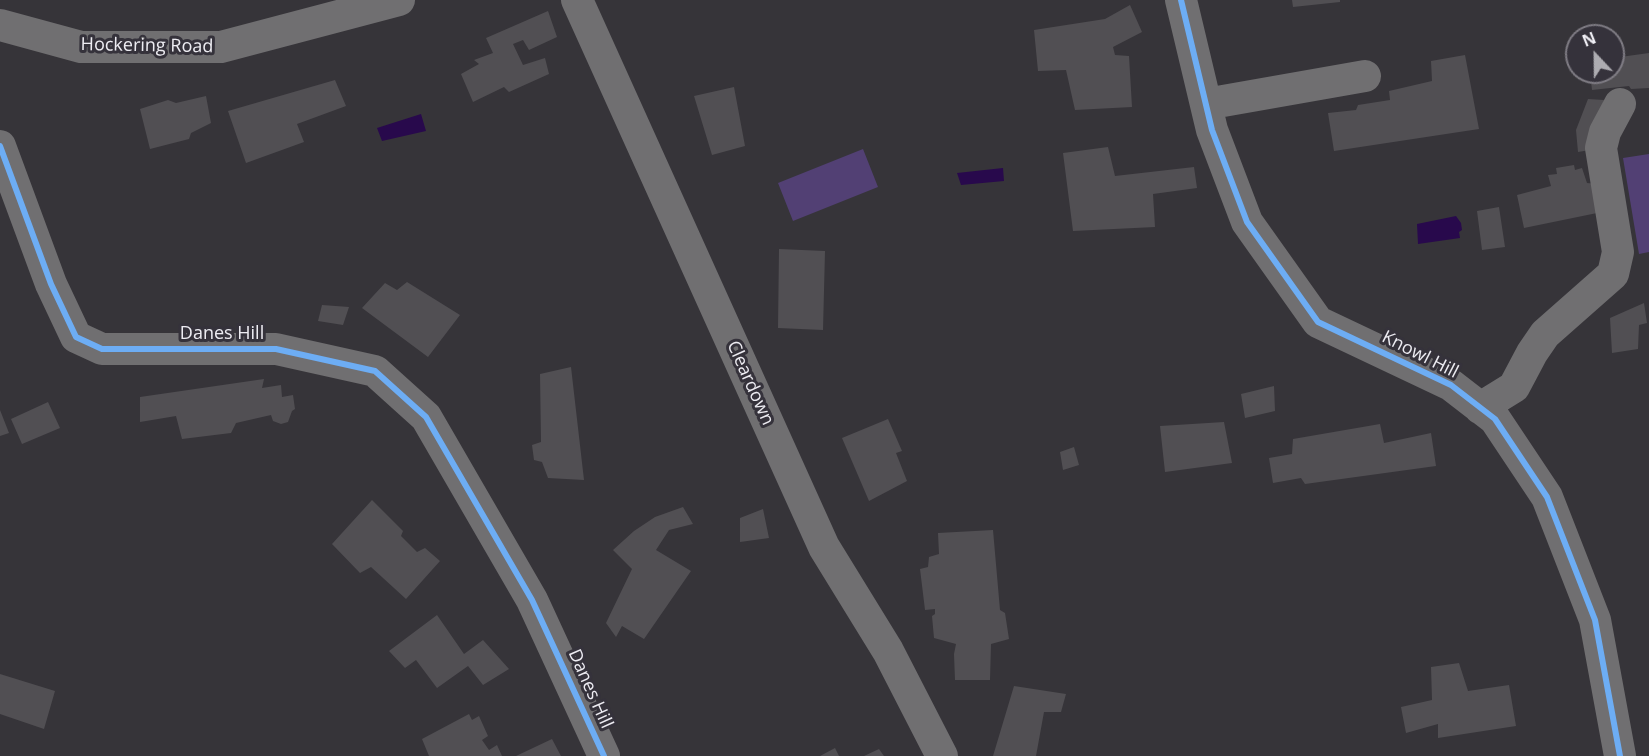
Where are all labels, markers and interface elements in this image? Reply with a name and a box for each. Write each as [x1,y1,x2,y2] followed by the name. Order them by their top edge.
[1565,24,1625,84] north arrow
[1579,27,1599,52] text: N
[81,34,213,58] street label: Hockering Road
[180,323,264,345] street label: Danes Hill
[1378,327,1462,383] street label: Knowl Hill
[722,337,778,429] street label: Cleardown
[563,646,617,732] street label: Danes Hill

